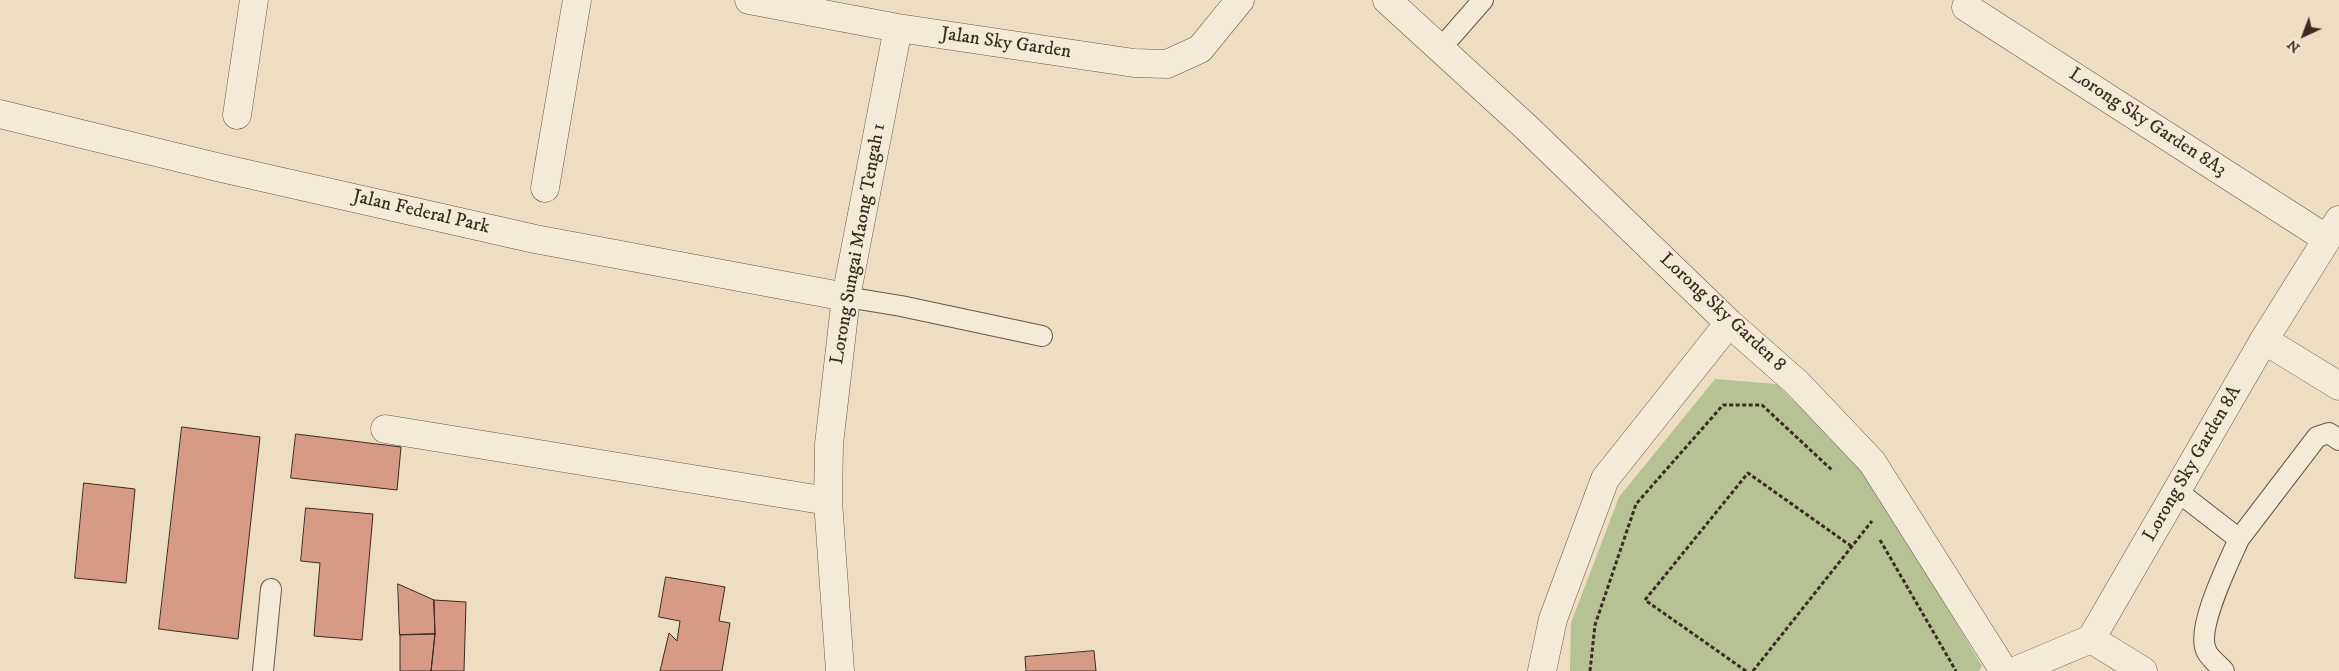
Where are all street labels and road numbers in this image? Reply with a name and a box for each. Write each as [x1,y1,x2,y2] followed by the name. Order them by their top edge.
[939,24,1073,64] street label: Jalan Sky Garden
[2064,64,2230,182] street label: Lorong Sky Garden 8A3
[827,122,891,366] street label: Lorong Sungai Maong Tengah 1
[350,186,492,240] street label: Jalan Federal Park
[1654,249,1790,377] street label: Lorong Sky Garden 8
[2139,382,2247,546] street label: Lorong Sky Garden 8A

